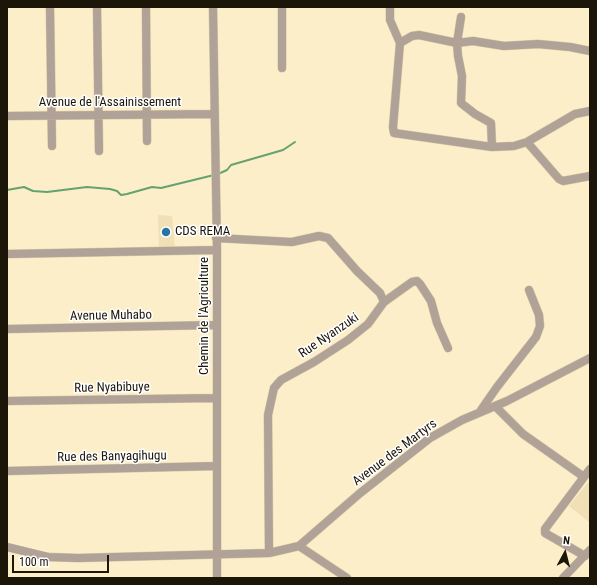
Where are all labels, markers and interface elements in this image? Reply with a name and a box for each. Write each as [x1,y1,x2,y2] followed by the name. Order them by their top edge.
[39,95,181,111] street label: Avenue de l'Assainissement
[175,224,230,240] place label: CDS REMA
[160,226,172,238] marker: CDS REMA
[197,257,213,375] street label: Chemin de l'Agriculture
[70,307,152,325] street label: Avenue Muhabo
[296,310,362,362] street label: Rue Nyanzuki
[74,380,150,396] street label: Rue Nyabibuye
[350,416,440,490] street label: Avenue des Martyrs
[57,448,167,466] street label: Rue des Banyagihugu
[545,533,585,573] north arrow
[562,534,571,547] text: N
[14,547,111,573] scale bar
[19,555,49,569] text: 100 m

